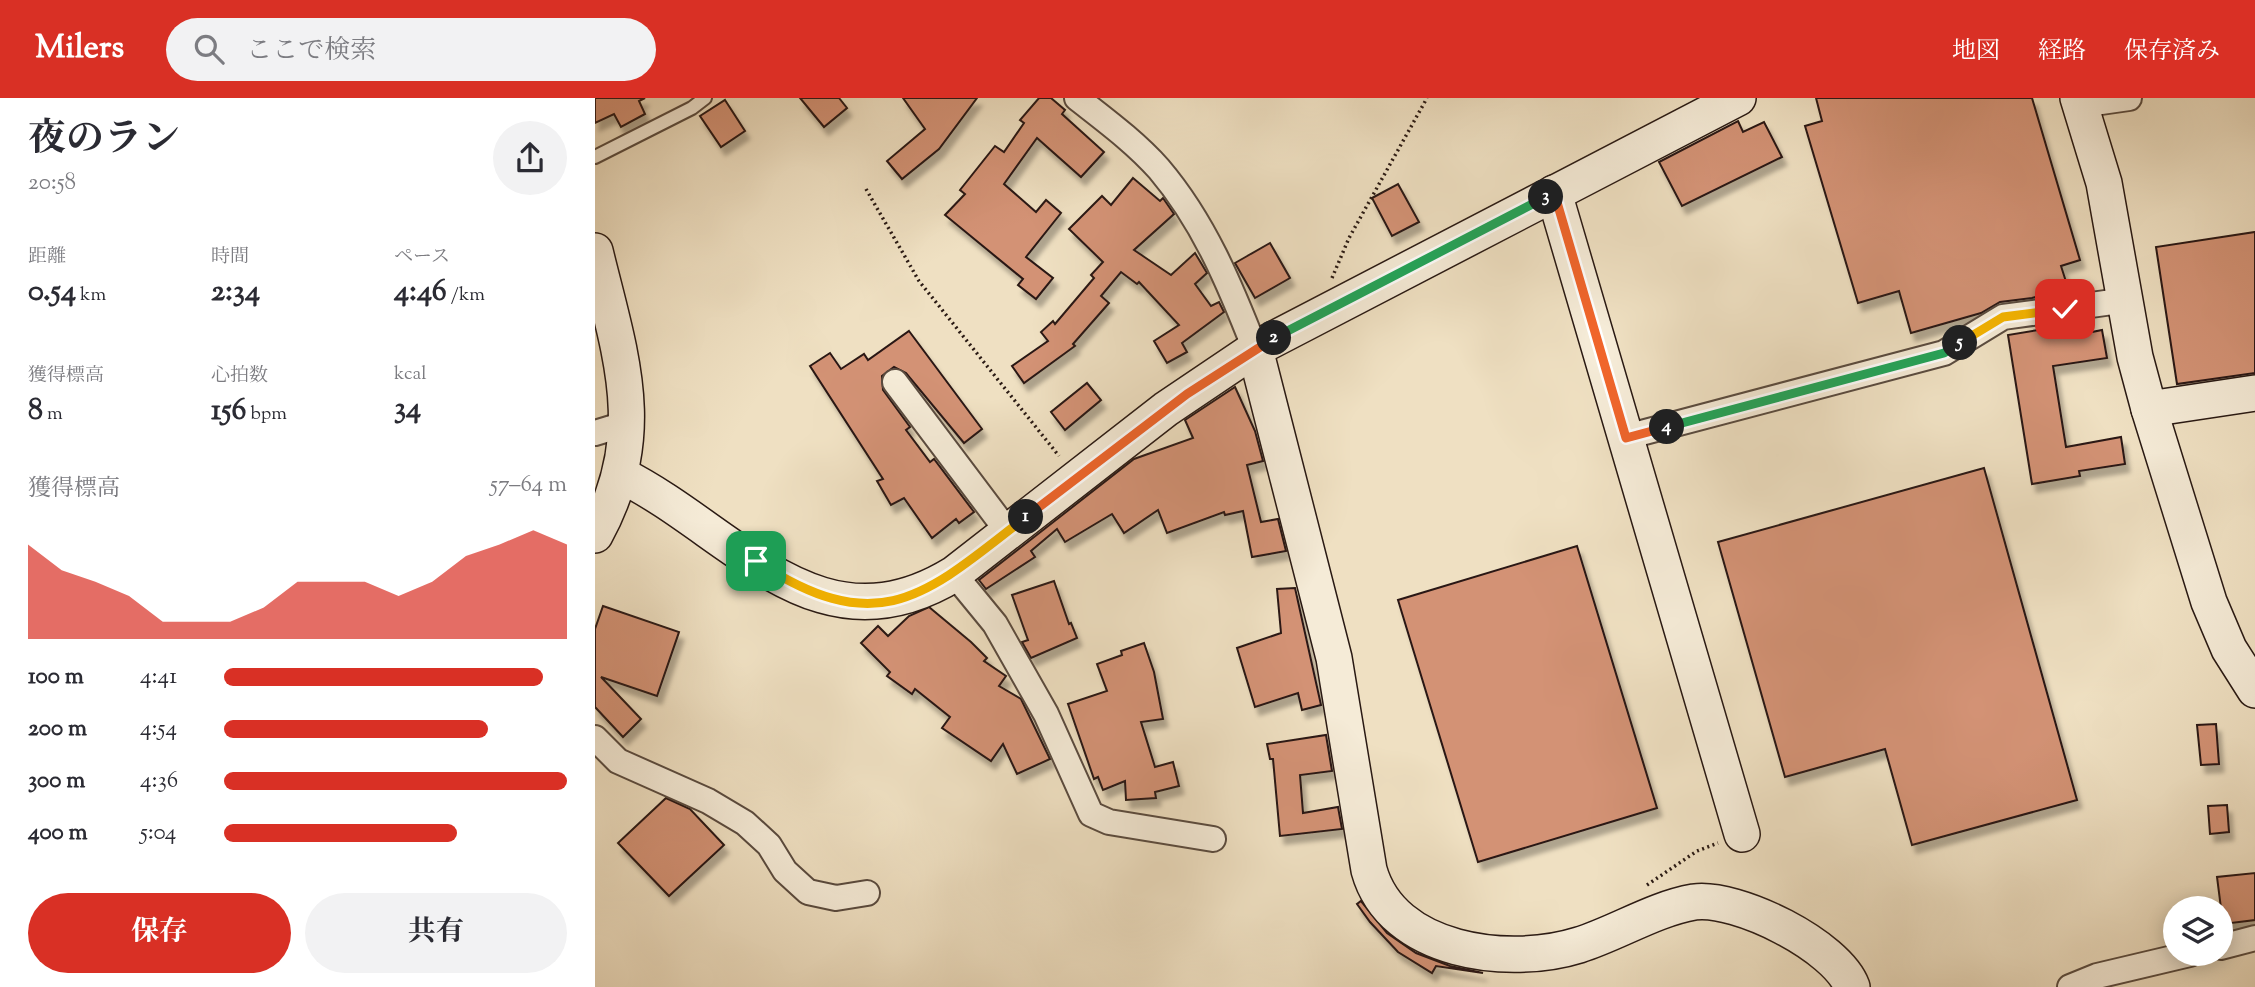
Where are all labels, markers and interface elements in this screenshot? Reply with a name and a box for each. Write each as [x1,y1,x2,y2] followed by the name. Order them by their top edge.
[166,18,656,81] search box
[35,25,124,73] text: Milers
[190,30,228,68] icon: search
[246,33,376,70] text: ここで検索
[1952,35,2000,69] text: 地図
[2038,35,2086,69] text: 経路
[2124,35,2220,69] text: 保存済み
[28,114,180,168] text: 夜のラン
[493,121,567,195] button: share
[28,167,76,200] text: 20:58
[1529,180,1563,214] pin: 3
[1542,183,1549,210] text: 3
[28,244,66,271] text: 距離
[211,244,249,271] text: 時間
[394,244,450,271] text: ペース
[28,271,76,314] text: 0.54
[211,271,260,314] text: 2:34
[394,271,447,314] text: 4:46
[2035,279,2095,339] pin
[76,282,106,309] text: km
[447,282,485,309] text: /km
[2046,290,2084,328] icon: check
[1257,320,1291,356] pin: 2
[1269,324,1278,351] text: 2
[1943,326,1977,360] pin: 5
[1956,329,1963,356] text: 5
[394,361,427,388] text: kcal
[28,363,104,390] text: 獲得標高
[211,363,268,390] text: 心拍数
[394,388,421,431] text: 34
[28,390,43,433] text: 8
[211,390,246,433] text: 156
[43,401,63,428] text: m
[246,401,287,428] text: bpm
[1649,410,1685,444] pin: 4
[1662,413,1671,440] text: 4
[490,469,567,502] text: 57–64 m
[28,473,120,506] text: 獲得標高
[1009,500,1043,534] pin: 1
[1022,503,1029,530] text: 1
[726,531,786,591] pin
[737,542,775,580] icon: arrive
[28,661,84,694] text: 100 m
[140,661,177,694] text: 4:41
[28,713,87,746] text: 200 m
[140,713,177,746] text: 4:54
[28,765,85,798] text: 300 m
[140,765,178,798] text: 4:36
[28,817,88,850] text: 400 m
[140,817,176,850] text: 5:04
[28,893,291,973] button: 保存
[305,893,567,973] button: 共有
[2163,896,2233,966] map controls
[2163,896,2233,966] button: layers

